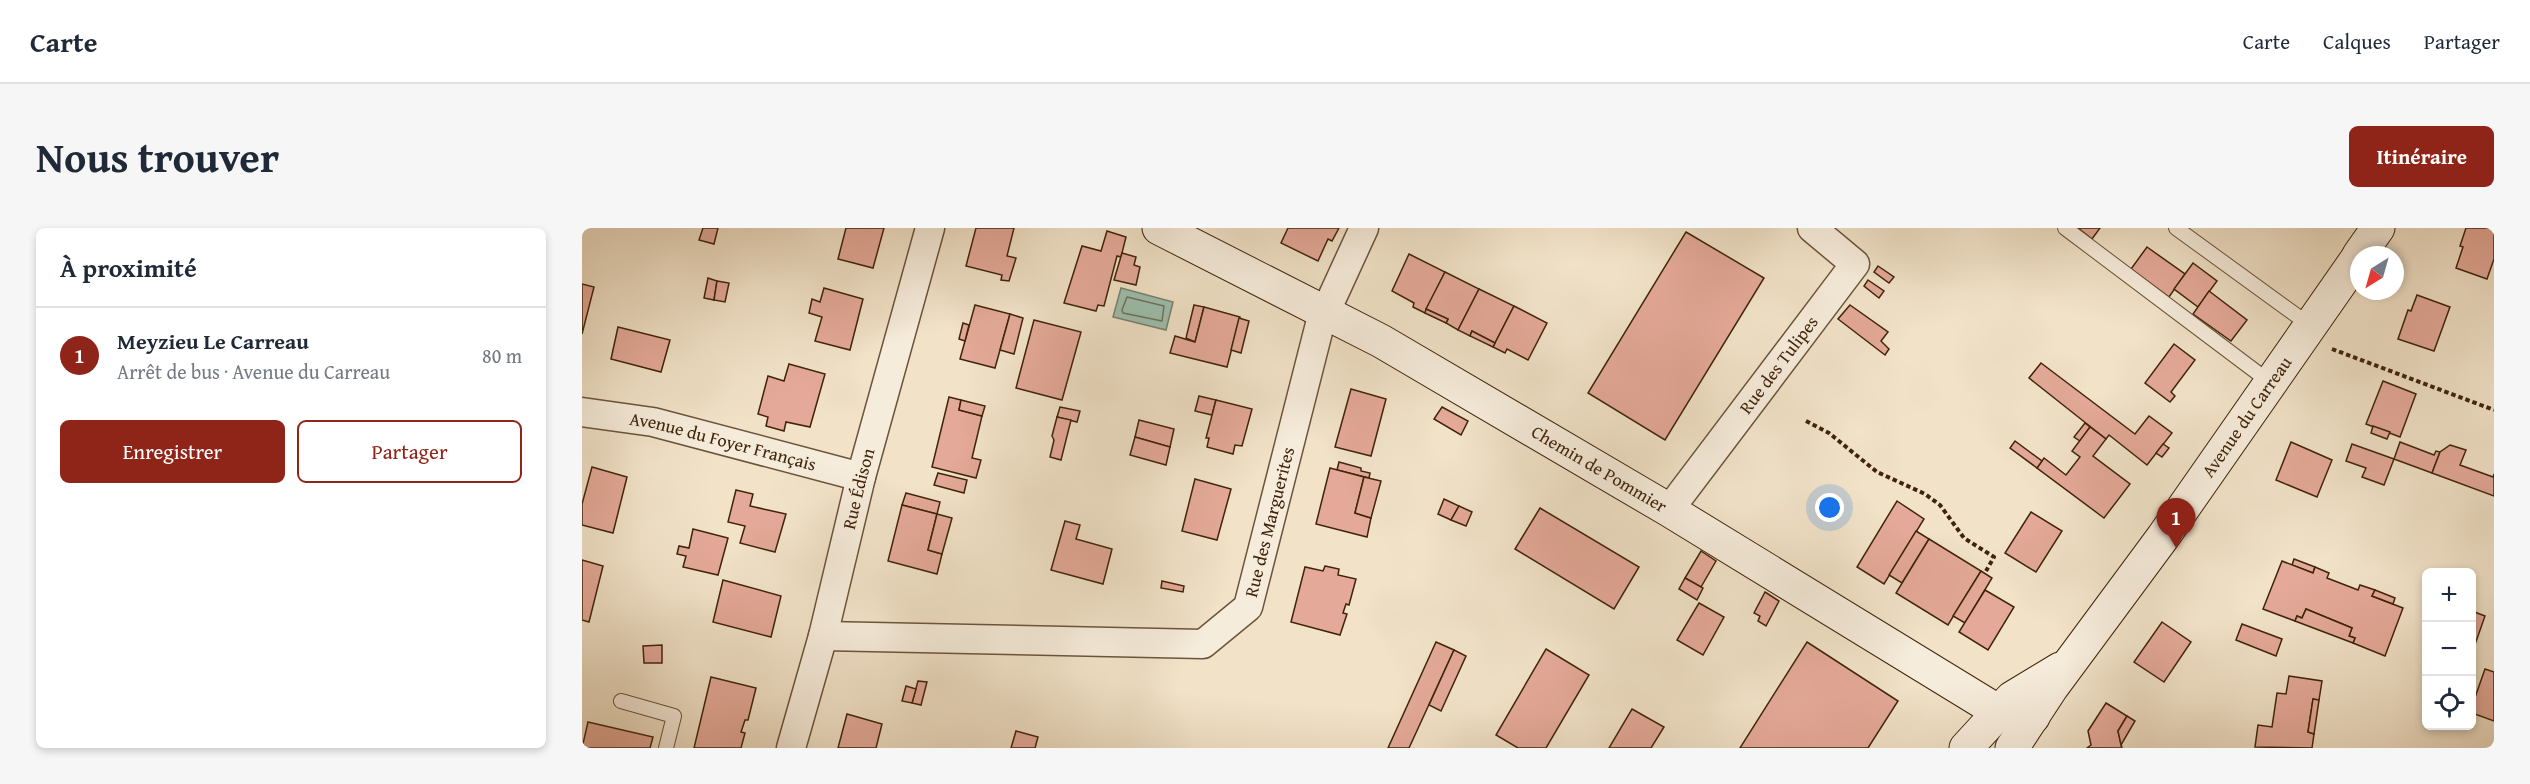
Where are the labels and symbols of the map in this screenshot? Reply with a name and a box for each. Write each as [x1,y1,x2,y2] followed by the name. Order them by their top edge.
[2350,246,2404,300] north arrow
[1732,310,1824,419] street label: Rue des Tulipes
[2195,350,2298,483] street label: Avenue du Carreau
[628,405,819,478] street label: Avenue du Foyer Français
[1526,418,1673,519] street label: Chemin de Pommier
[1237,444,1301,600] street label: Rue des Marguerites
[835,445,881,532] street label: Rue Édison
[1815,493,1844,522] your location
[2156,498,2196,548] pin: 1

